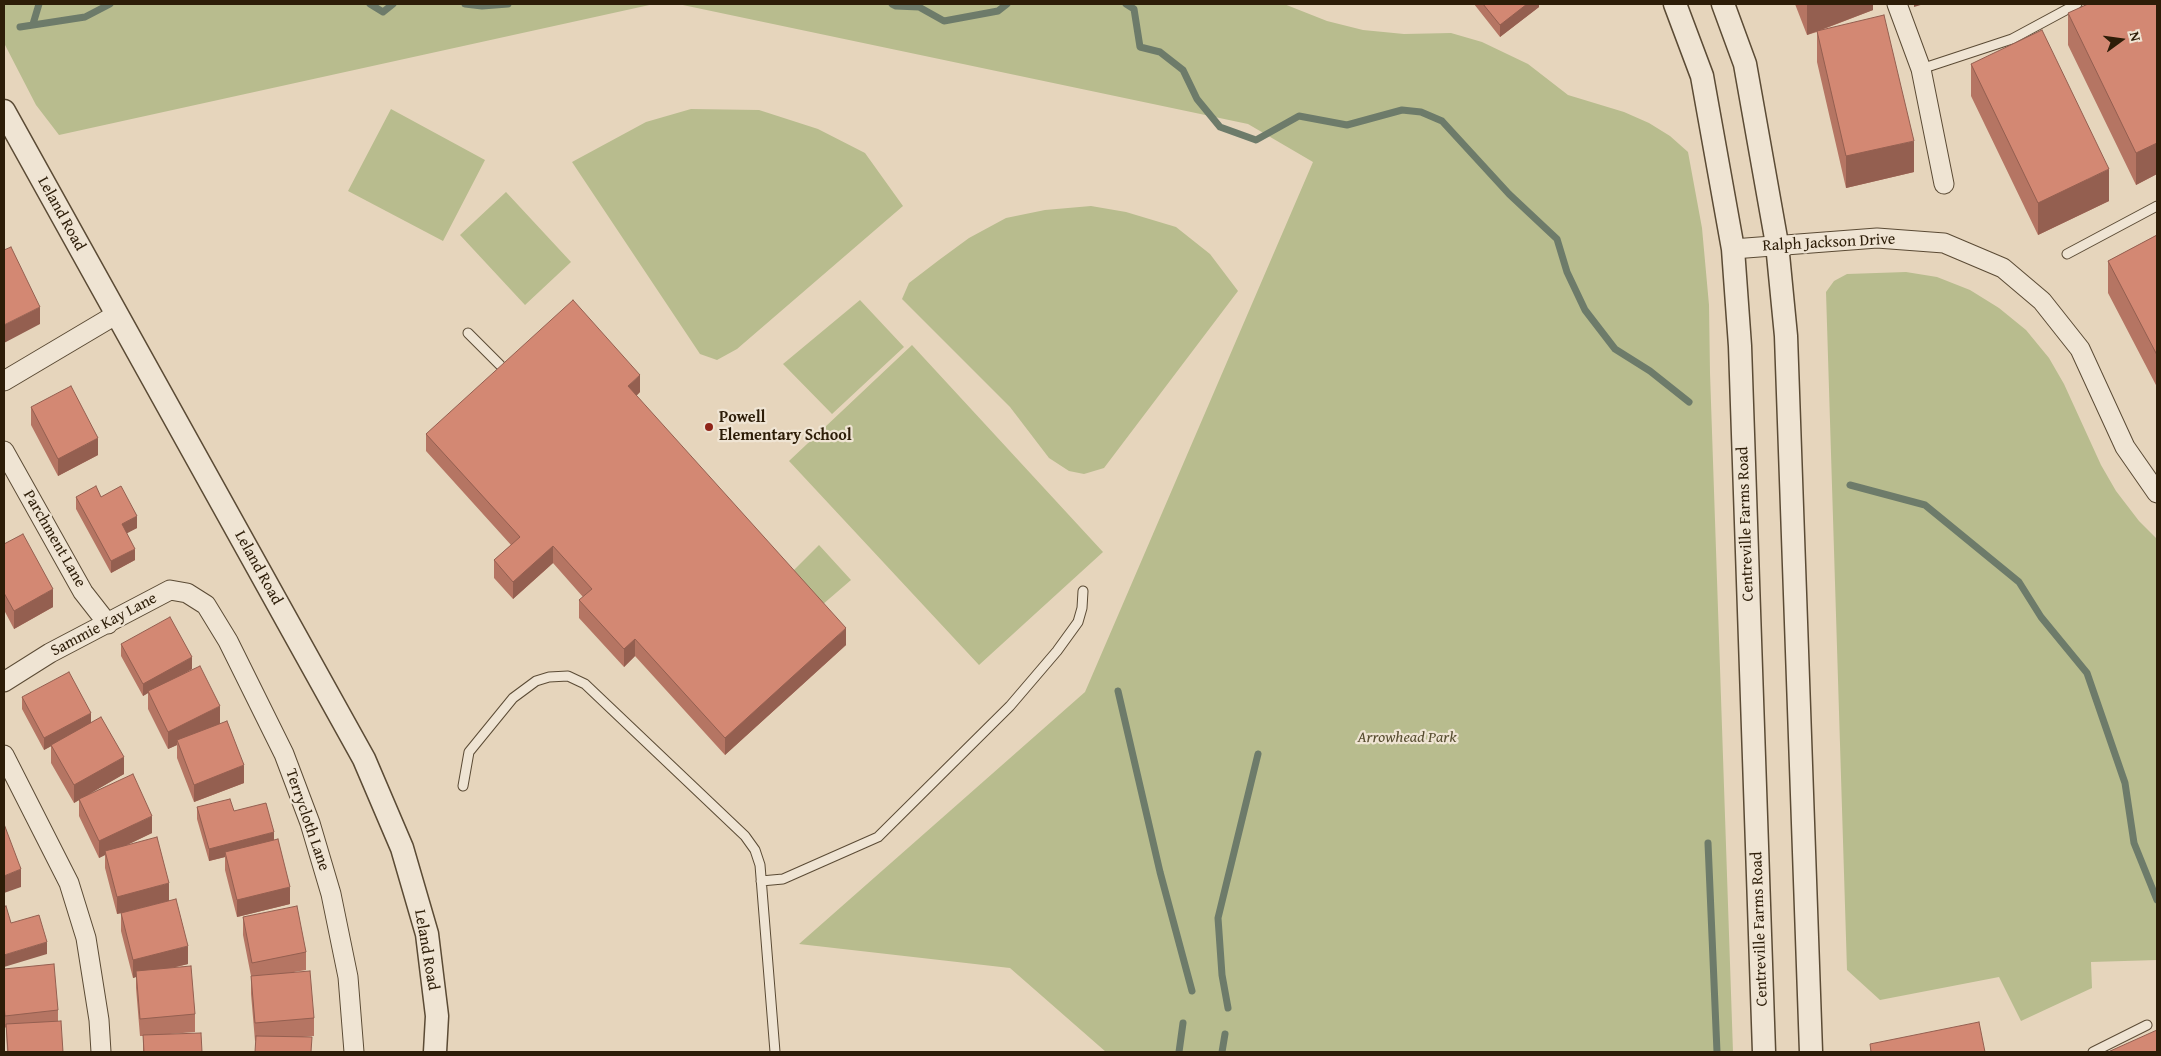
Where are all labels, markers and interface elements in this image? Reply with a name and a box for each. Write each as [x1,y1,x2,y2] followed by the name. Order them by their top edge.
[2096,15,2146,65] north arrow
[2125,29,2146,43] text: N
[33,174,89,254] street label: Leland Road
[1762,230,1896,256] street label: Ralph Jackson Drive
[719,408,852,446] place label: Powell Elementary School
[703,421,715,433] marker: Powell Elementary School
[1734,446,1758,602] street label: Centreville Farms Road
[18,487,90,591] street label: Parchment Lane
[230,528,286,608] street label: Leland Road
[48,589,160,661] street label: Sammie Kay Lane
[1357,728,1457,748] park label: Arrowhead Park
[281,767,333,873] street label: Terrycloth Lane
[1748,851,1772,1007] street label: Centreville Farms Road
[409,908,443,992] street label: Leland Road

